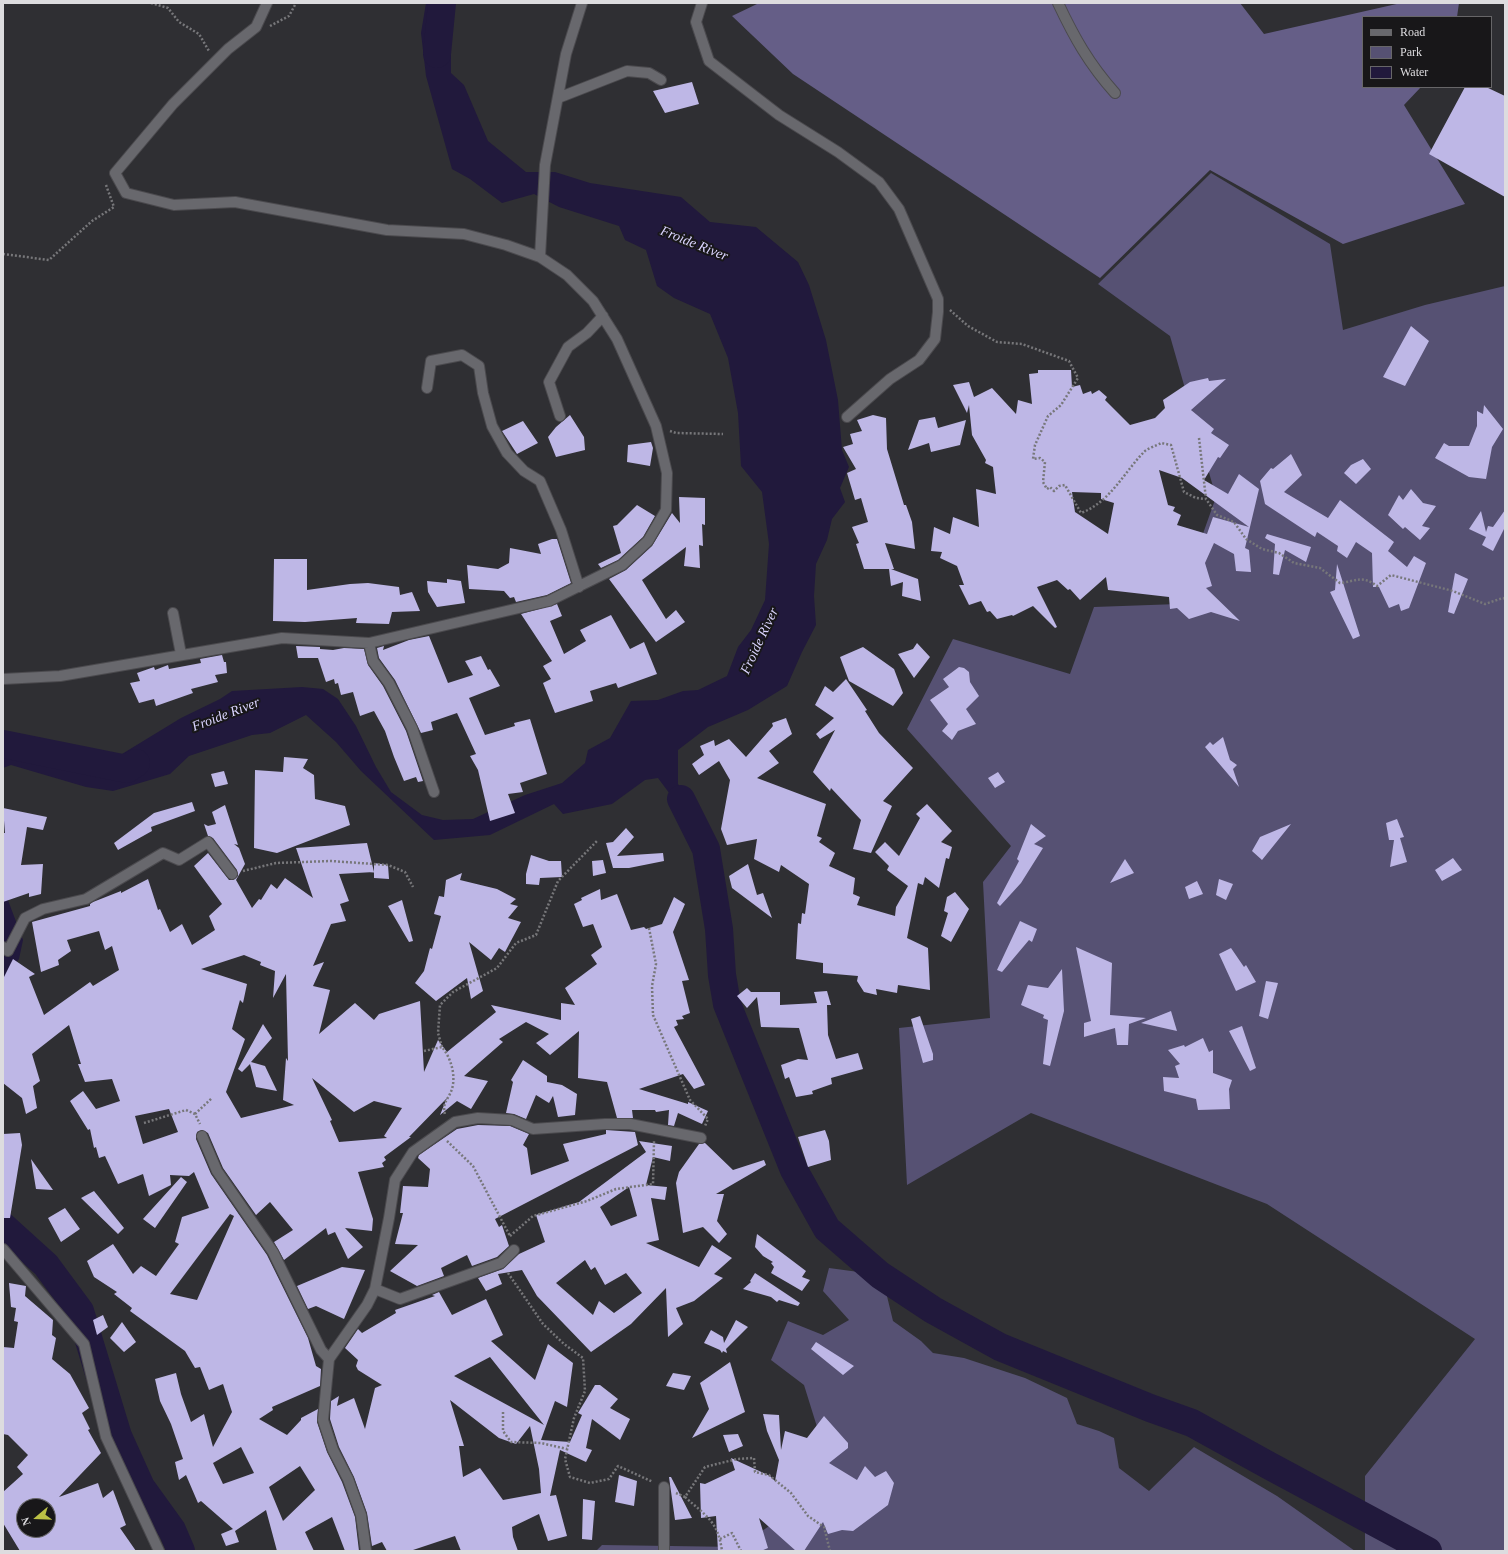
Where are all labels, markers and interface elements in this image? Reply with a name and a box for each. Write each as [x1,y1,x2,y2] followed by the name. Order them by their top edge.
[1362,16,1492,88] legend
[1400,25,1425,39] text: Road
[1400,45,1422,59] text: Park
[1400,65,1428,79] text: Water
[658,223,730,265] water label: Froide River
[737,605,783,677] water label: Froide River
[190,694,262,736] water label: Froide River
[16,1498,56,1538] north arrow
[19,1516,33,1527] text: N

